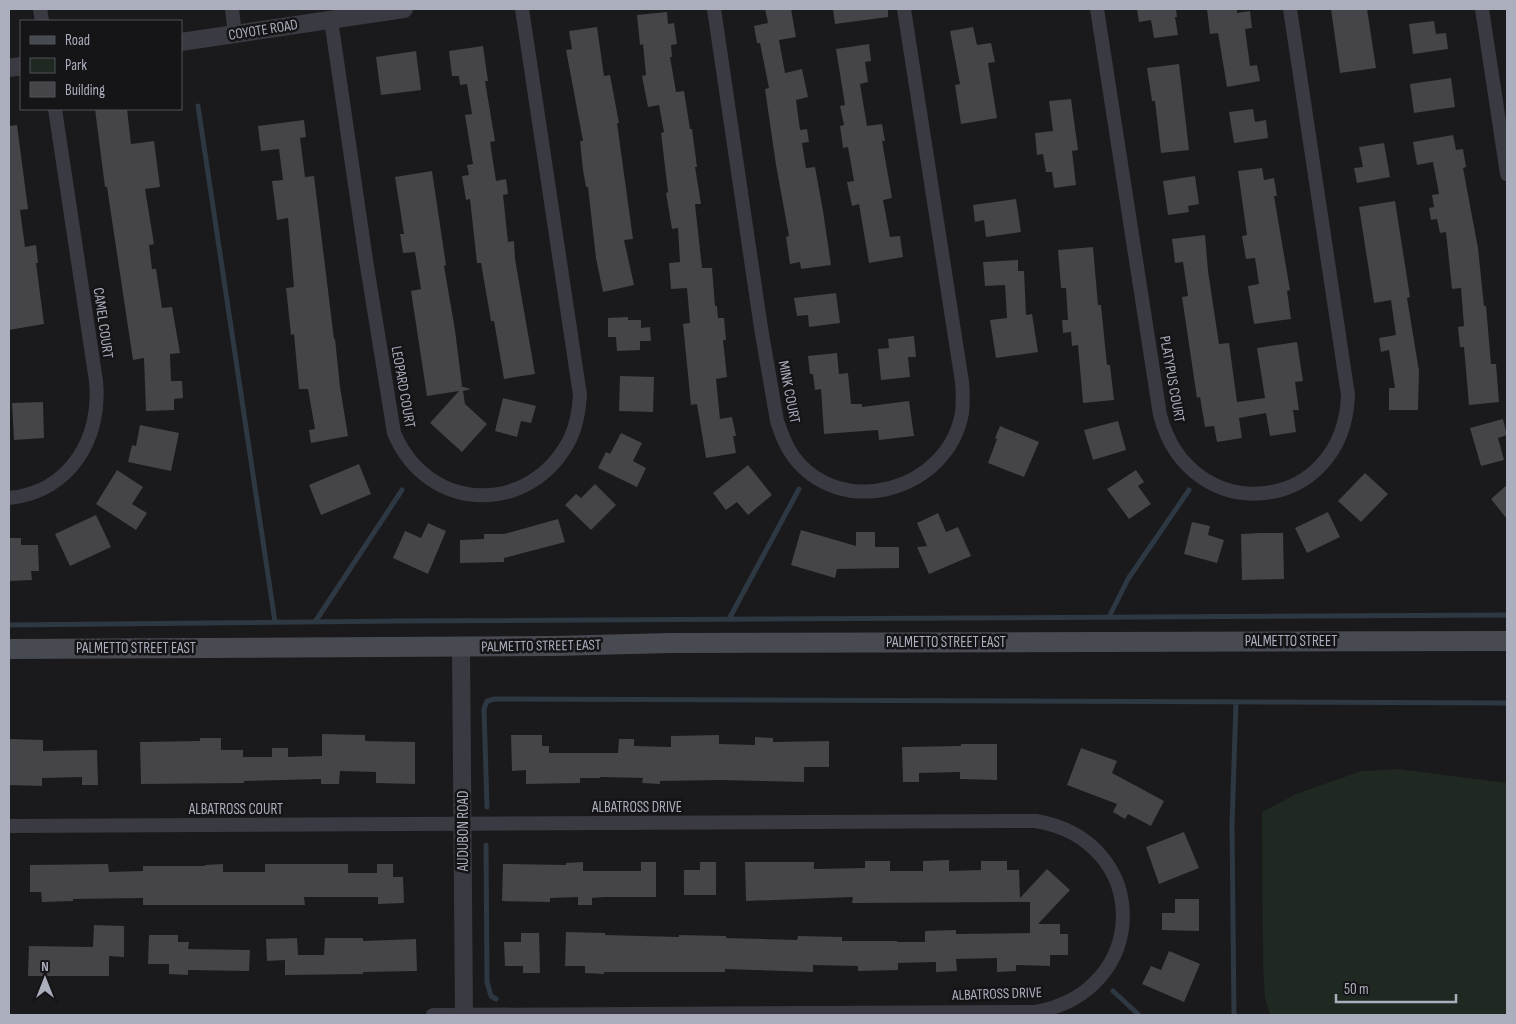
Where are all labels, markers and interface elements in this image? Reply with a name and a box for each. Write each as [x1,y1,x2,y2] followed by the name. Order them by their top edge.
[227,15,299,45] street label: COYOTE ROAD
[20,20,182,110] legend
[65,31,90,50] text: Road
[65,56,87,75] text: Park
[65,81,105,100] text: Building
[89,286,117,360] street label: CAMEL COURT
[1155,334,1189,424] street label: PLATYPUS COURT
[386,345,420,429] street label: LEOPARD COURT
[774,359,804,425] street label: MINK COURT
[1245,632,1337,651] street label: PALMETTO STREET
[886,633,1006,652] street label: PALMETTO STREET EAST
[481,635,601,657] street label: PALMETTO STREET EAST
[76,639,196,658] street label: PALMETTO STREET EAST
[454,791,473,872] street label: AUDUBON ROAD
[591,798,682,817] street label: ALBATROSS DRIVE
[188,800,283,819] street label: ALBATROSS COURT
[20,954,70,1004] north arrow
[41,958,49,975] text: N
[1336,972,1456,1004] scale bar
[1344,980,1369,999] text: 50 m
[951,983,1042,1005] street label: ALBATROSS DRIVE

